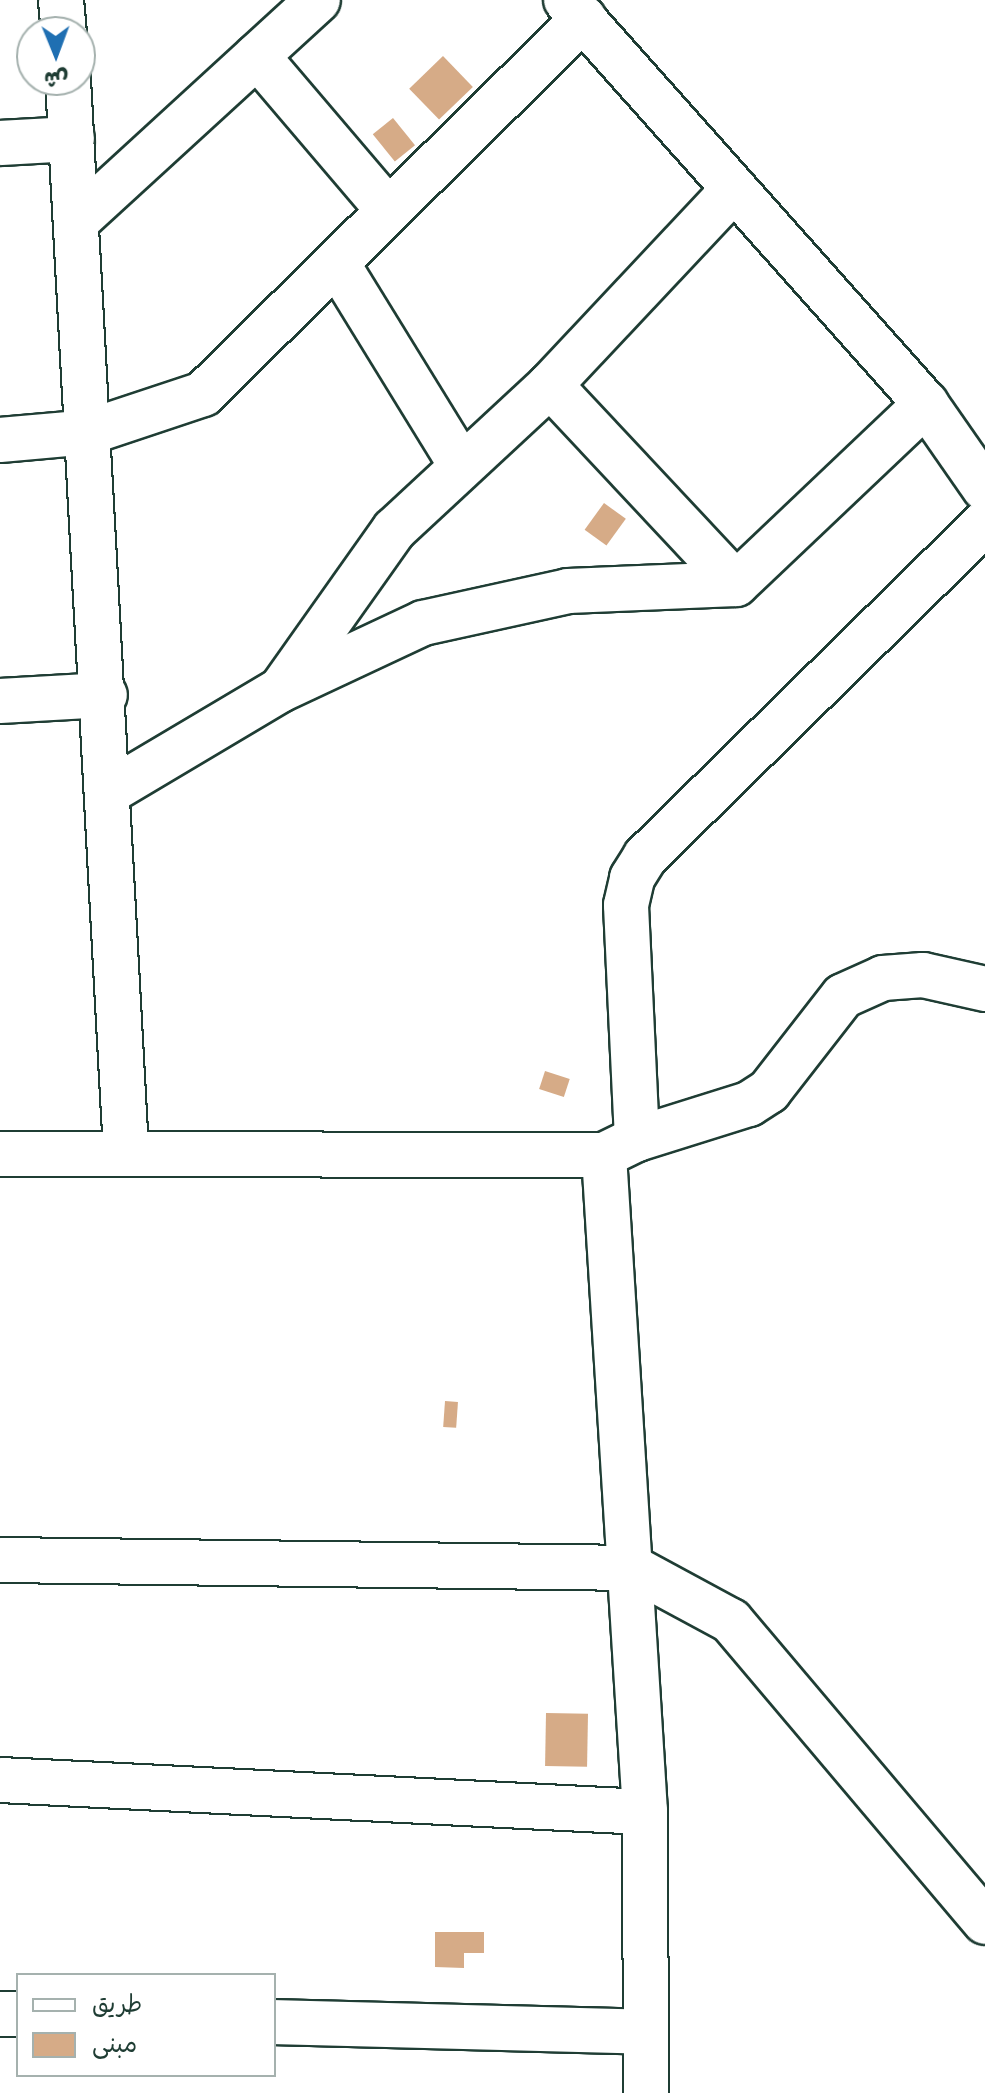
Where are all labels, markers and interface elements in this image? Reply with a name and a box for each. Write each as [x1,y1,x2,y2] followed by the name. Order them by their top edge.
[16,16,96,96] north arrow
[44,64,69,92] text: ش
[16,1973,276,2077] legend
[92,1990,142,2021] text: طريق
[92,2030,137,2061] text: مبنى

